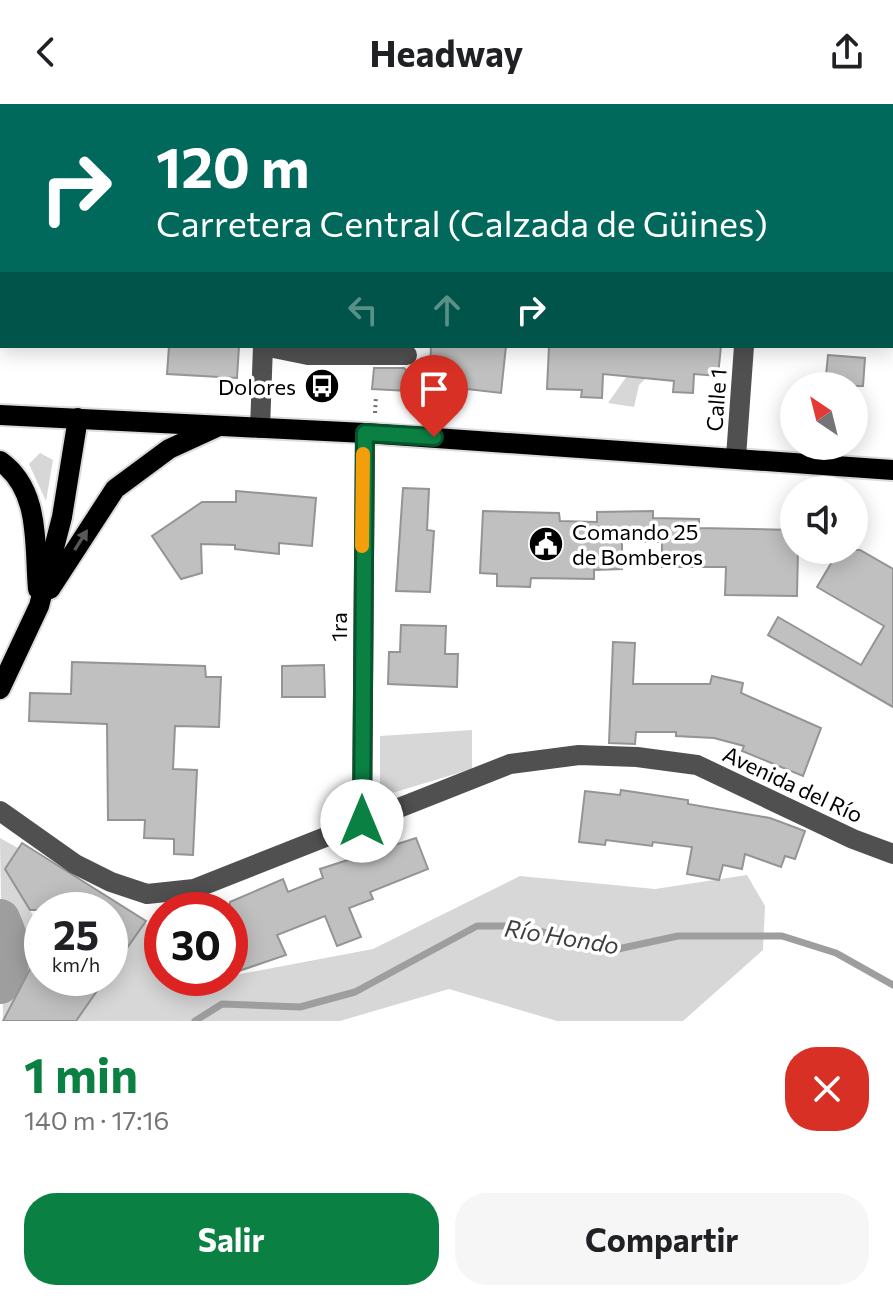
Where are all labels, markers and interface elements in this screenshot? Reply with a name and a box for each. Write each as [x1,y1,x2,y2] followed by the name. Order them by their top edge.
[24,30,68,74] icon: back
[370,30,523,74] text: Headway
[825,30,869,74] icon: share
[156,131,310,200] text: 120 m
[24,136,128,240] icon: right
[156,200,768,244] text: Carretera Central (Calzada de Güines)
[341,288,385,332] icon: left
[425,288,469,332] icon: ahead
[509,288,553,332] icon: right
[400,355,468,437] pin
[303,367,341,405] bus stop icon: Dolores
[412,367,456,411] icon: arrive
[700,368,732,432] street label: Calle 1
[780,372,868,460] north arrow
[780,372,868,564] map controls
[218,373,296,400] place label: Dolores
[780,476,868,564] button: sound
[572,518,703,570] place label: Comando 25 de Bomberos
[527,525,565,563] public building icon: Comando 25 de Bomberos
[74,529,88,551] one-way arrow
[325,612,352,642] street label: 1ra
[719,740,867,828] street label: Avenida del Río
[320,779,404,863] position arrow
[144,892,248,996] speed limit sign: 30
[53,909,99,958] text: 25
[503,913,621,959] water label: Río Hondo
[52,952,100,976] text: km/h
[24,1044,138,1103] text: 1 min
[785,1047,869,1131] button: close
[24,1104,169,1135] text: 140 m · 17:16
[24,1193,439,1285] button: Salir
[455,1193,869,1285] button: Compartir

